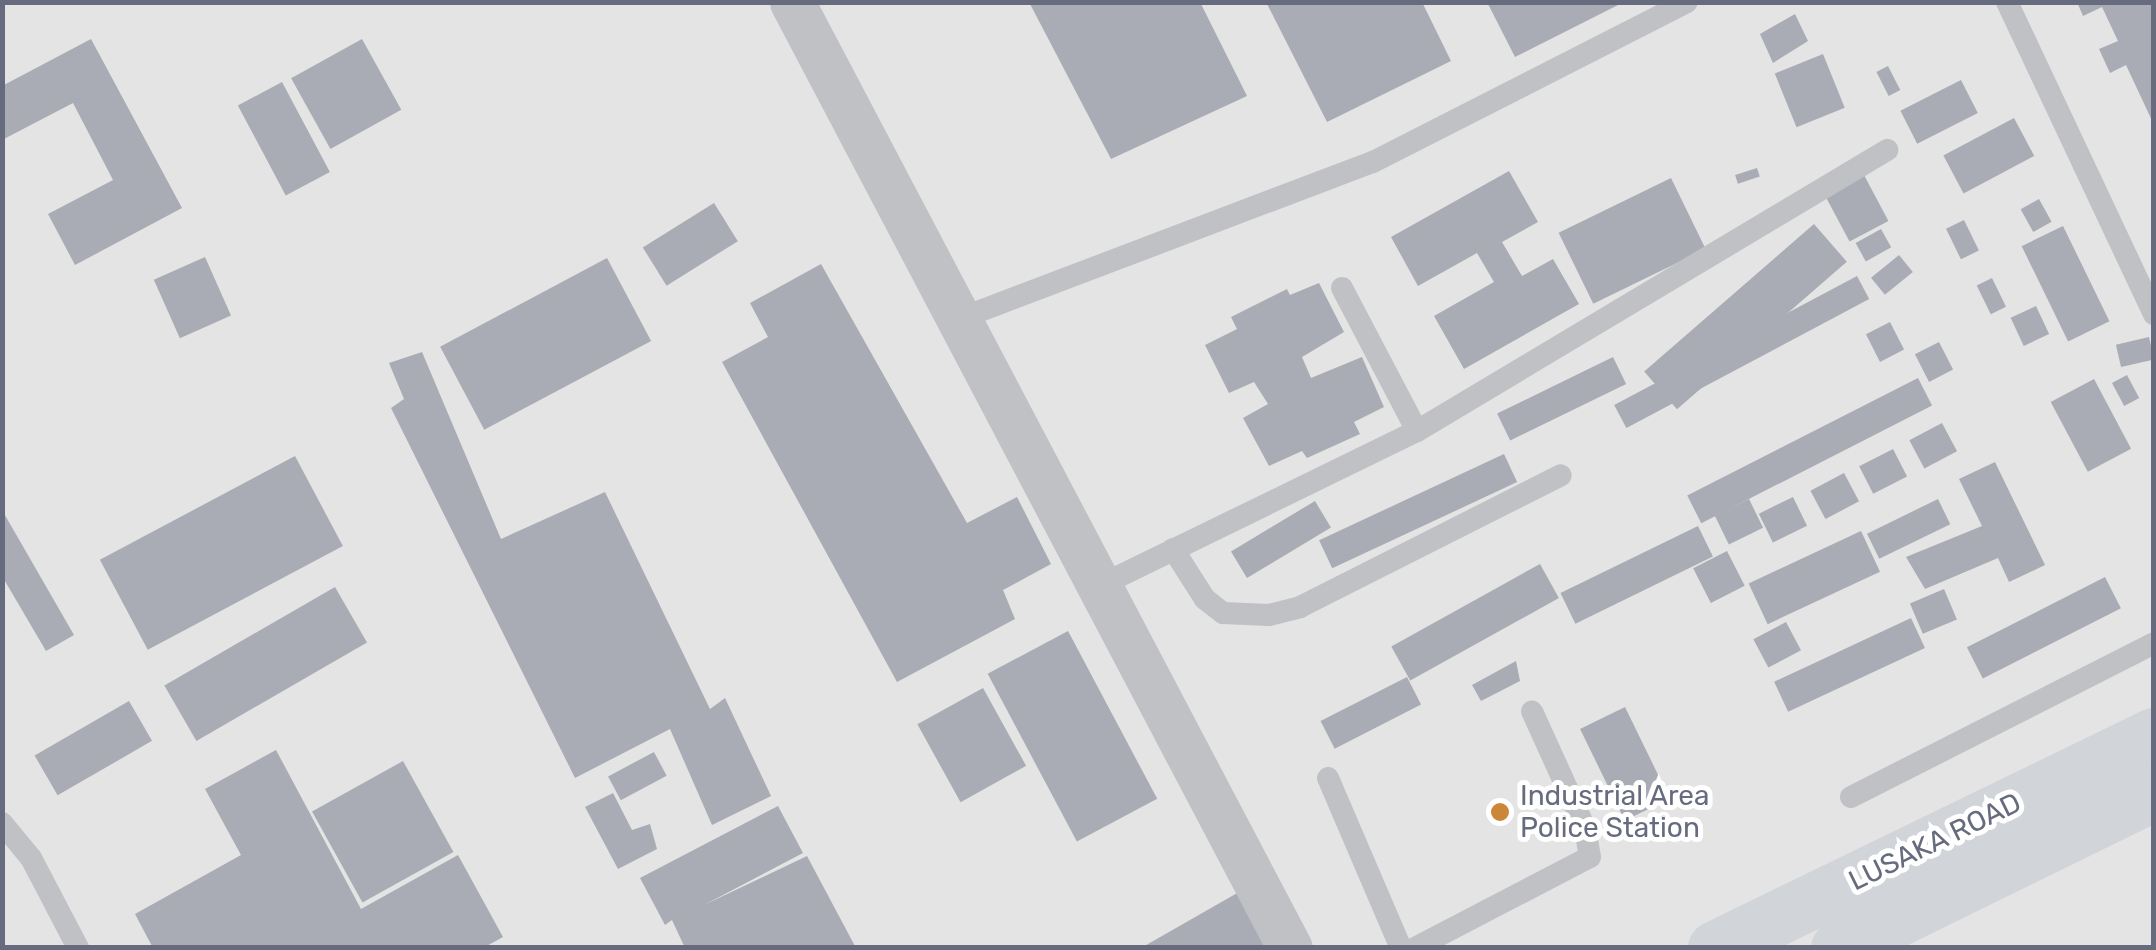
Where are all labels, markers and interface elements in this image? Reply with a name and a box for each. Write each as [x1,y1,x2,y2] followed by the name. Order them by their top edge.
[1520,779,1710,845] place label: Industrial Area Police Station
[1843,786,2027,898] street label: LUSAKA ROAD
[1489,801,1511,823] marker: Industrial Area Police Station

